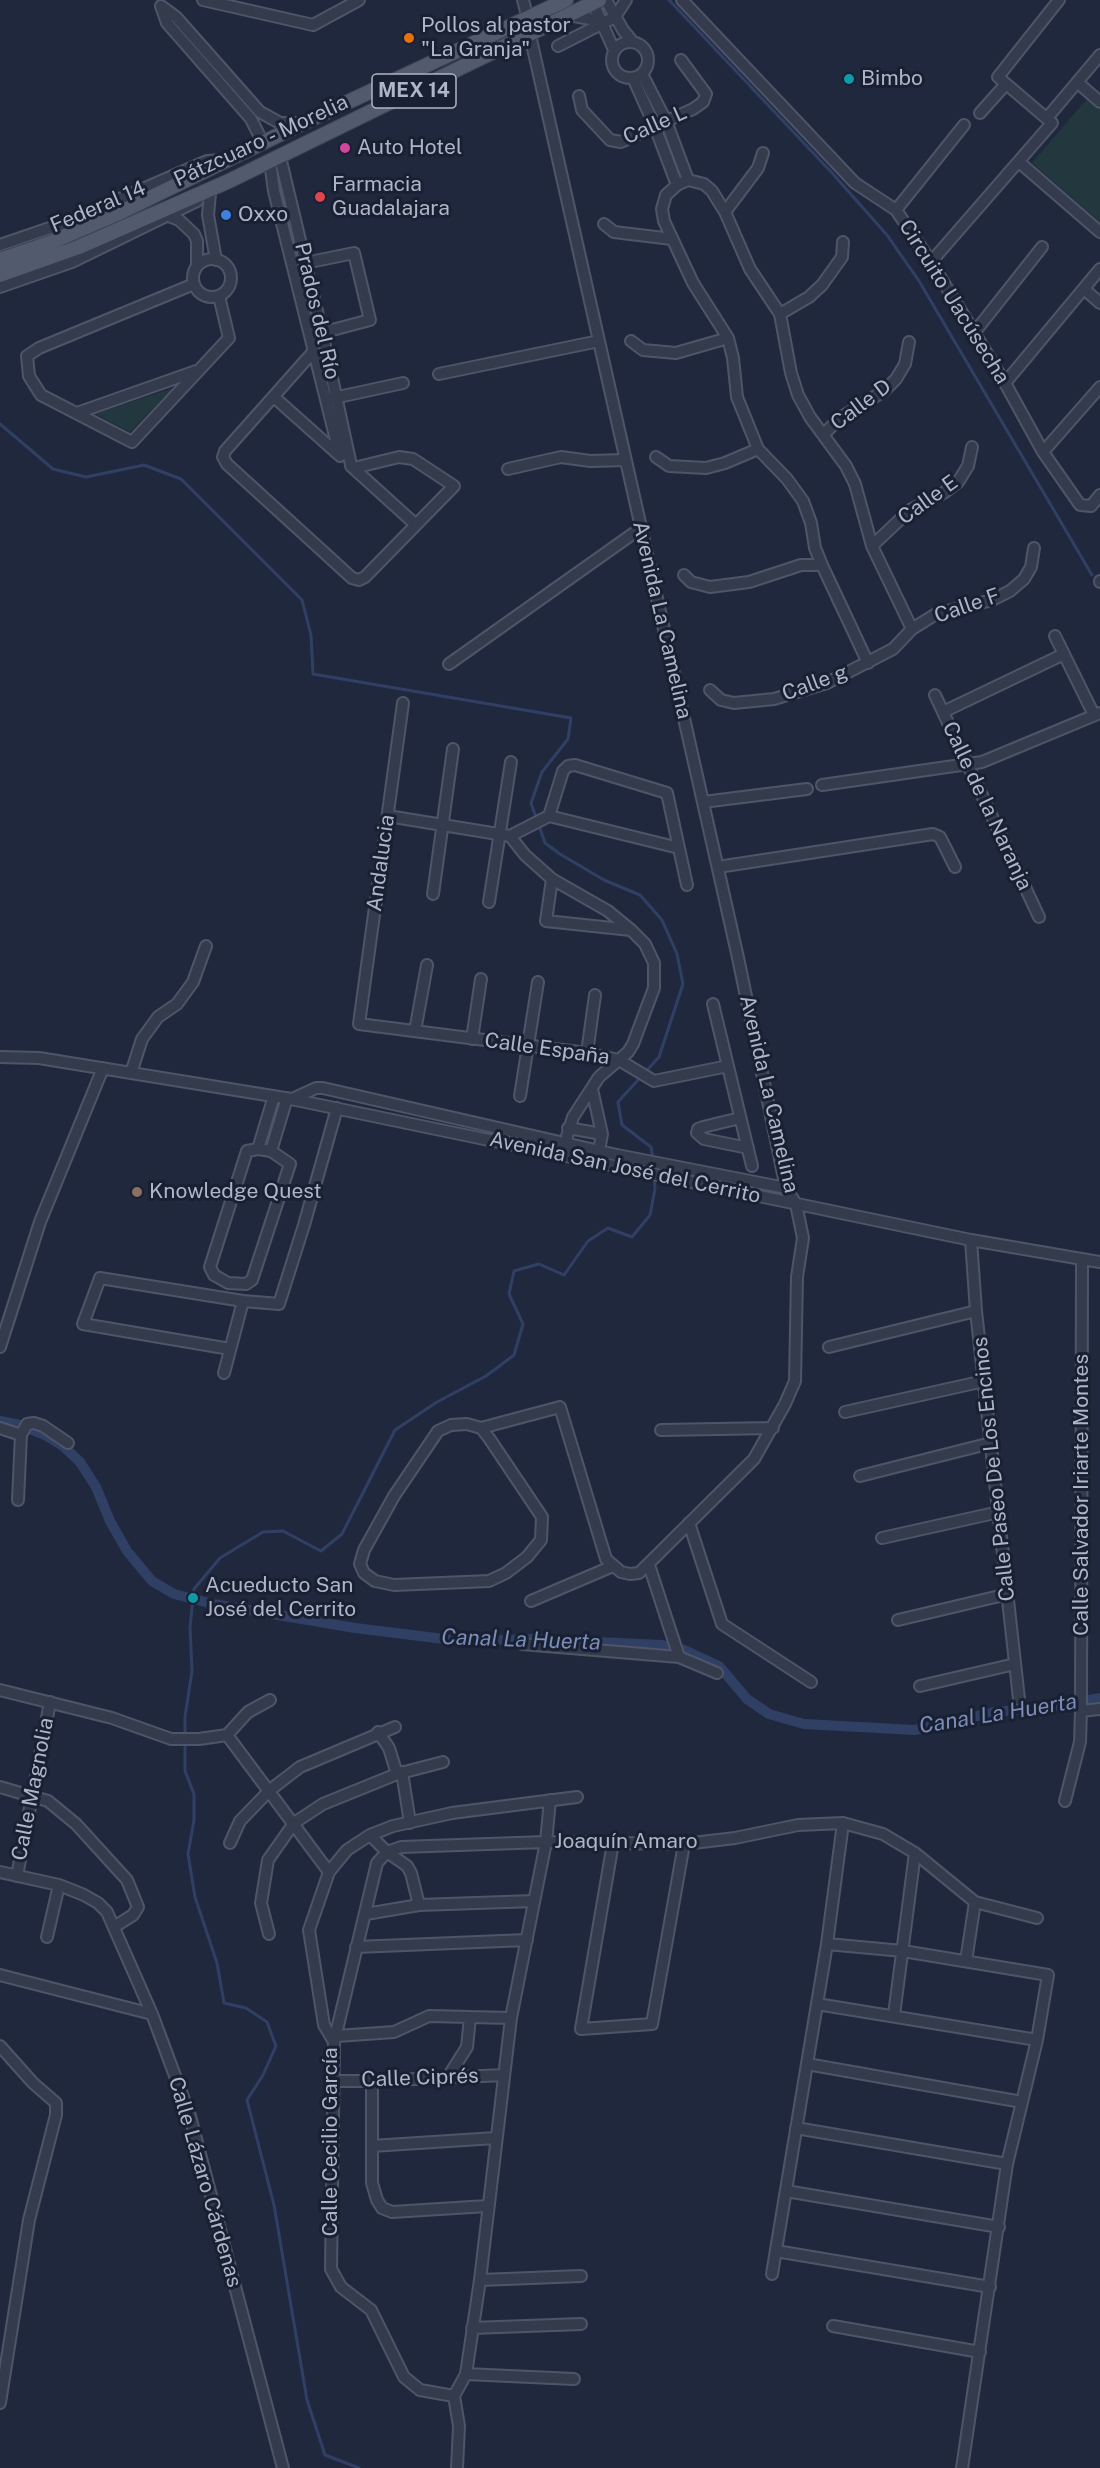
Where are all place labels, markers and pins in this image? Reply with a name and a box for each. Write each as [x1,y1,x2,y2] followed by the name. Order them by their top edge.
[421,13,571,63] place label: Pollos al pastor "La Granja"
[402,31,416,45] marker: Pollos al pastor "La Granja"
[861,66,923,92] place label: Bimbo
[842,72,856,86] marker: Bimbo
[357,135,462,161] place label: Auto Hotel
[338,141,352,155] marker: Auto Hotel
[332,172,450,222] place label: Farmacia Guadalajara
[313,190,327,204] marker: Farmacia Guadalajara
[238,202,288,228] place label: Oxxo
[219,208,233,222] marker: Oxxo
[149,1179,322,1205] place label: Knowledge Quest
[130,1185,144,1199] marker: Knowledge Quest
[205,1573,356,1623] place label: Acueducto San José del Cerrito
[186,1591,200,1605] marker: Acueducto San José del Cerrito

